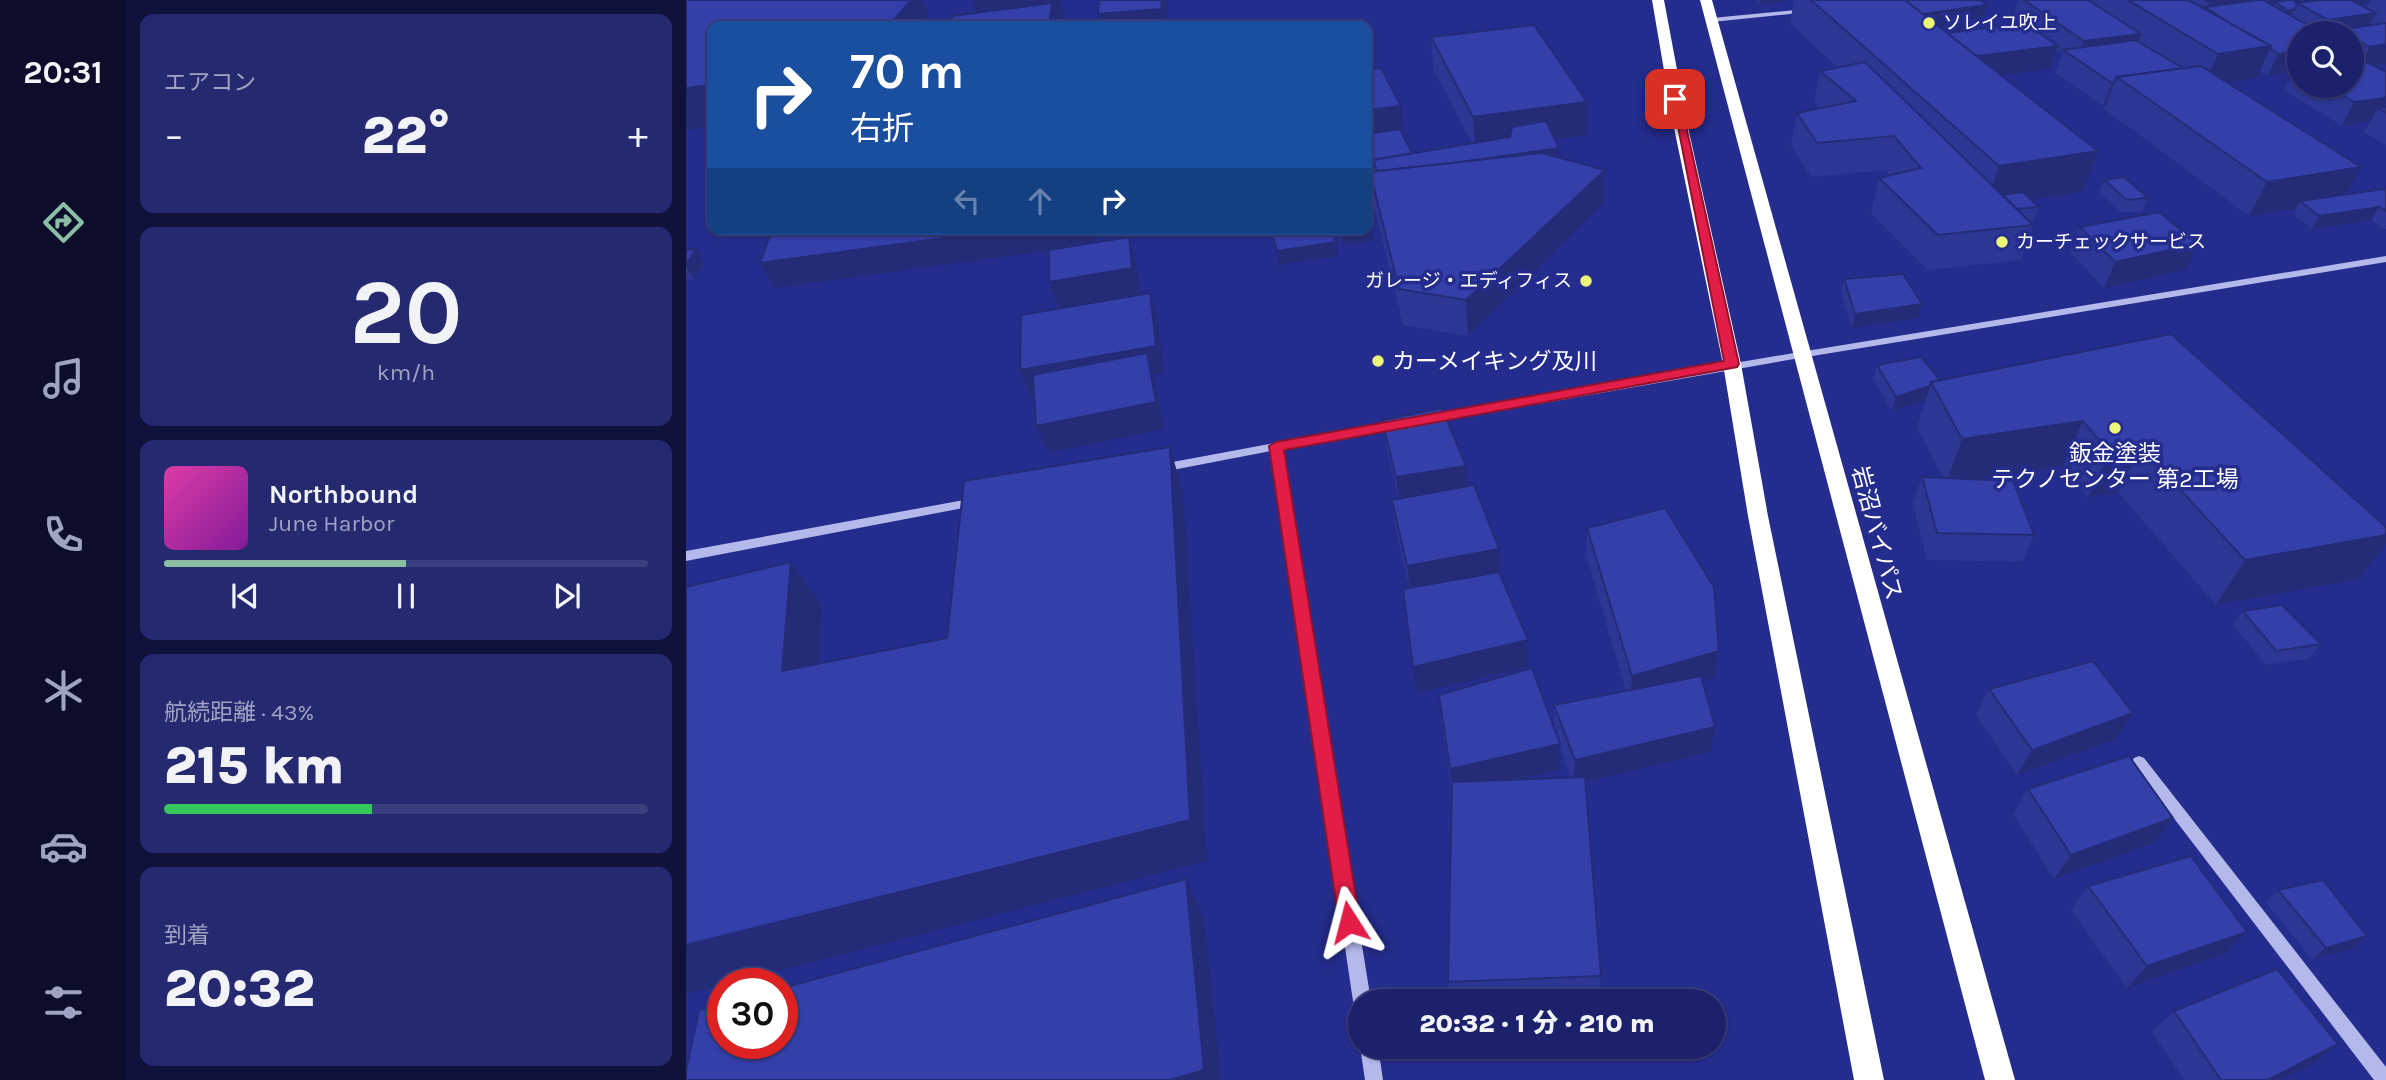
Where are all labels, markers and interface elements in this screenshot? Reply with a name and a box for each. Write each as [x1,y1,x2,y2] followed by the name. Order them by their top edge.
[1943,12,2057,34] place label: ソレイユ吹上
[1921,15,1937,31] marker: ソレイユ吹上
[2287,21,2364,98] map controls
[2287,21,2364,98] button: search
[850,43,964,100] text: 70 m
[735,49,826,140] icon: right
[23,54,103,91] text: 20:31
[164,69,256,96] text: エアコン
[1645,69,1705,129] pin
[1656,80,1694,118] icon: arrive
[362,105,450,166] text: 22°
[850,110,914,147] text: 右折
[164,113,184,158] text: −
[628,113,648,158] text: +
[948,182,986,220] icon: left
[1021,182,1059,220] icon: ahead
[1094,182,1132,220] icon: right
[39,198,88,247] icon: directions
[2016,231,2206,253] place label: カーチェックサービス
[1994,234,2010,250] marker: カーチェックサービス
[350,260,462,366] text: 20
[1365,270,1572,292] place label: ガレージ・エディフィス
[1578,273,1594,289] marker: ガレージ・エディフィス
[1392,348,1597,375] place label: カーメイキング及川
[1370,353,1386,369] marker: カーメイキング及川
[39,354,88,403] icon: music
[377,359,435,386] text: km/h
[2107,420,2123,436] marker: 鈑金塗装 テクノセンター 第2工場
[1991,440,2239,493] place label: 鈑金塗装 テクノセンター 第2工場
[1846,463,1908,603] street label: 岩沼バイパス
[269,479,418,510] text: Northbound
[39,510,88,559] icon: phone
[269,510,394,537] text: June Harbor
[226,577,264,615] icon: previous
[387,577,425,615] icon: pause
[548,577,586,615] icon: next
[39,666,88,715] icon: climate
[164,699,314,726] text: 航続距離 · 43%
[164,735,344,796] text: 215 km
[39,822,88,871] icon: car
[1312,885,1386,959] position arrow
[164,922,210,949] text: 到着
[164,958,315,1019] text: 20:32
[707,968,798,1059] speed limit sign: 30
[39,978,88,1027] icon: filters
[1419,1008,1655,1039] text: 20:32 · 1 分 · 210 m

